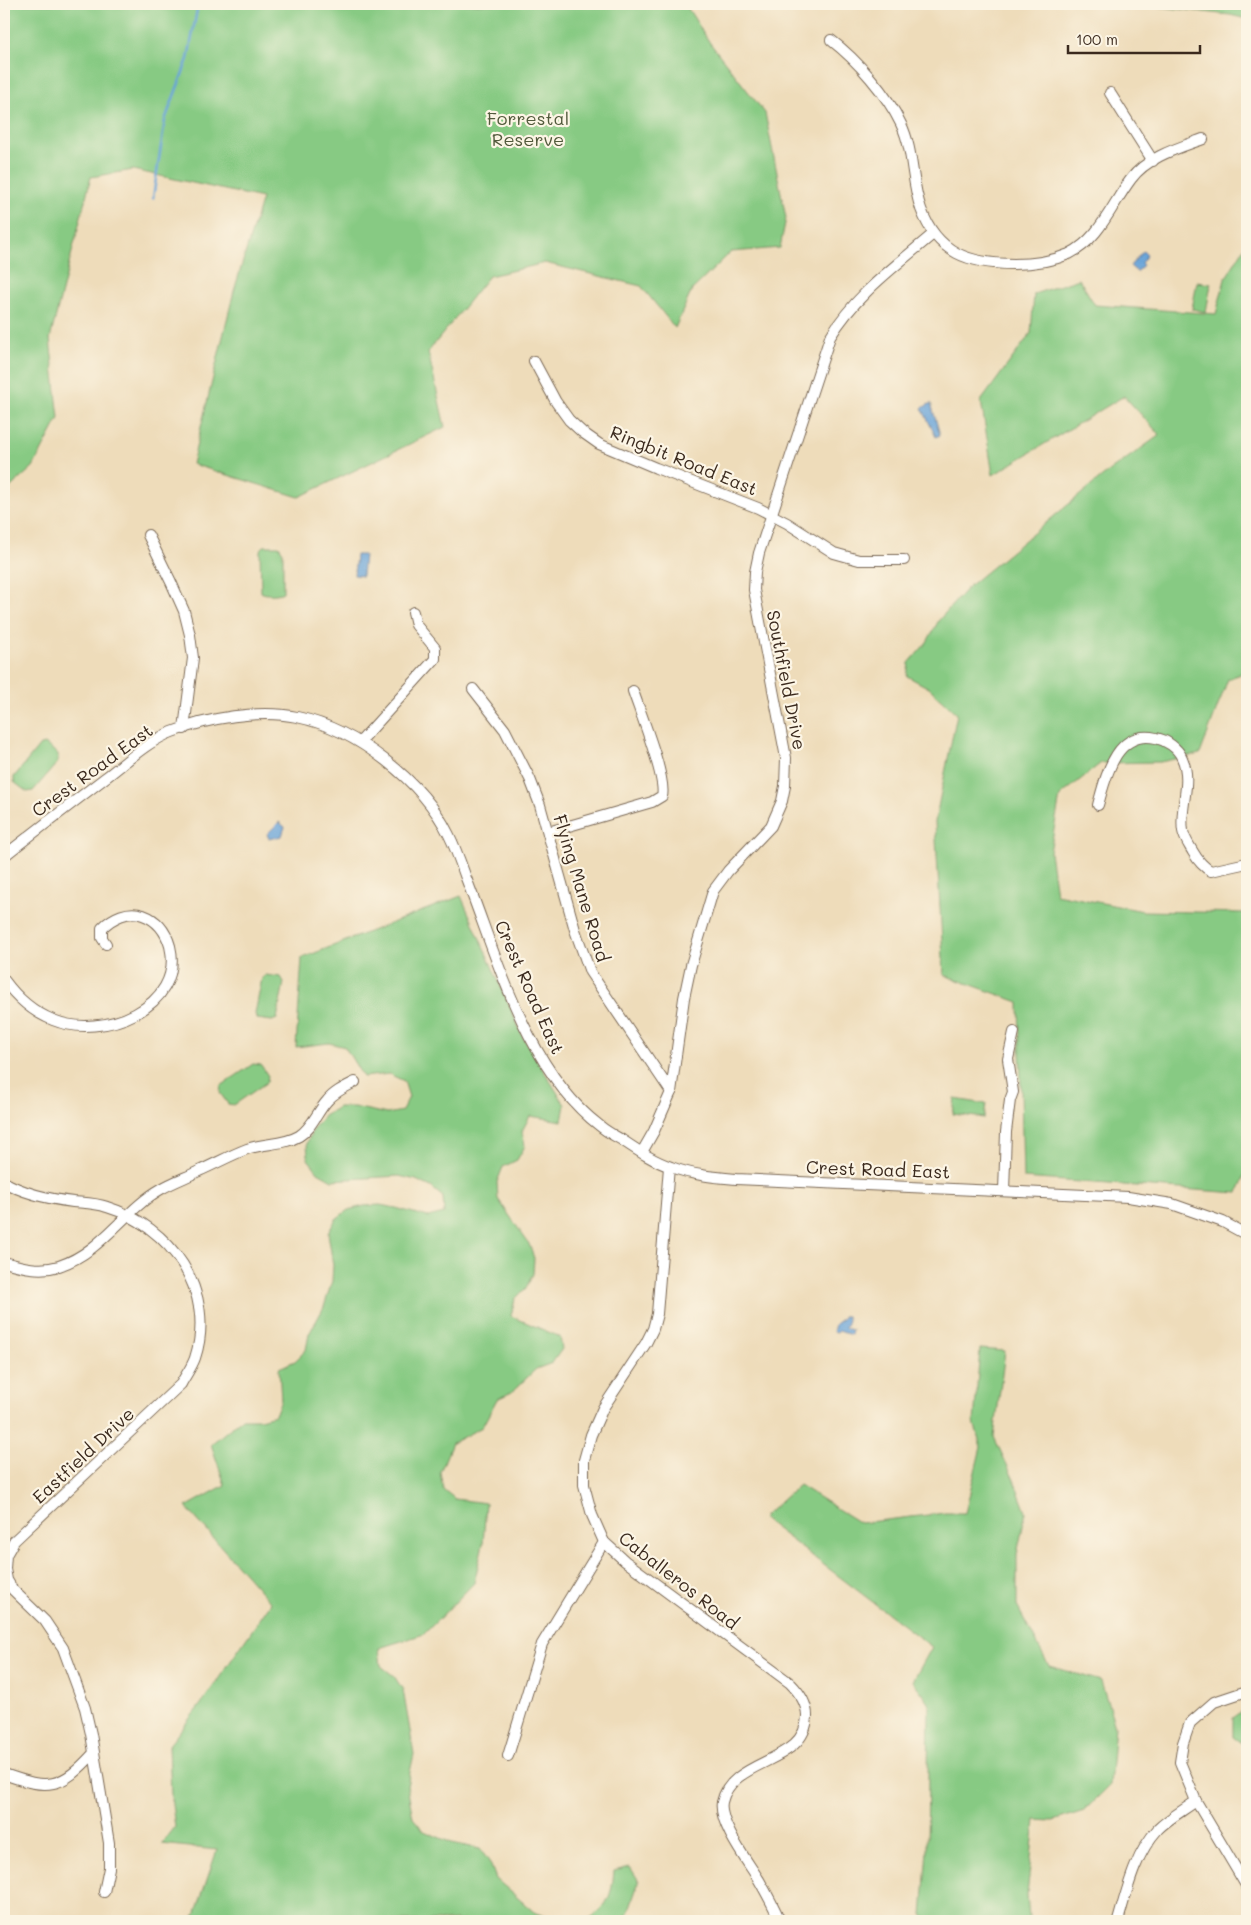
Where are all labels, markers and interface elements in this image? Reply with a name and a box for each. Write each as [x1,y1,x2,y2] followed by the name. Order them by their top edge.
[1068,22,1201,54] scale bar
[1076,29,1118,49] text: 100 m
[487,106,569,151] park label: Forrestal Reserve
[607,419,761,501] street label: Ringbit Road East
[762,608,812,752] street label: Southfield Drive
[27,718,157,822] street label: Crest Road East
[548,811,616,965] street label: Flying Mane Road
[490,916,570,1058] street label: Crest Road East
[805,1154,951,1184] street label: Crest Road East
[27,1402,139,1508] street label: Eastfield Drive
[614,1526,744,1634] street label: Caballeros Road

